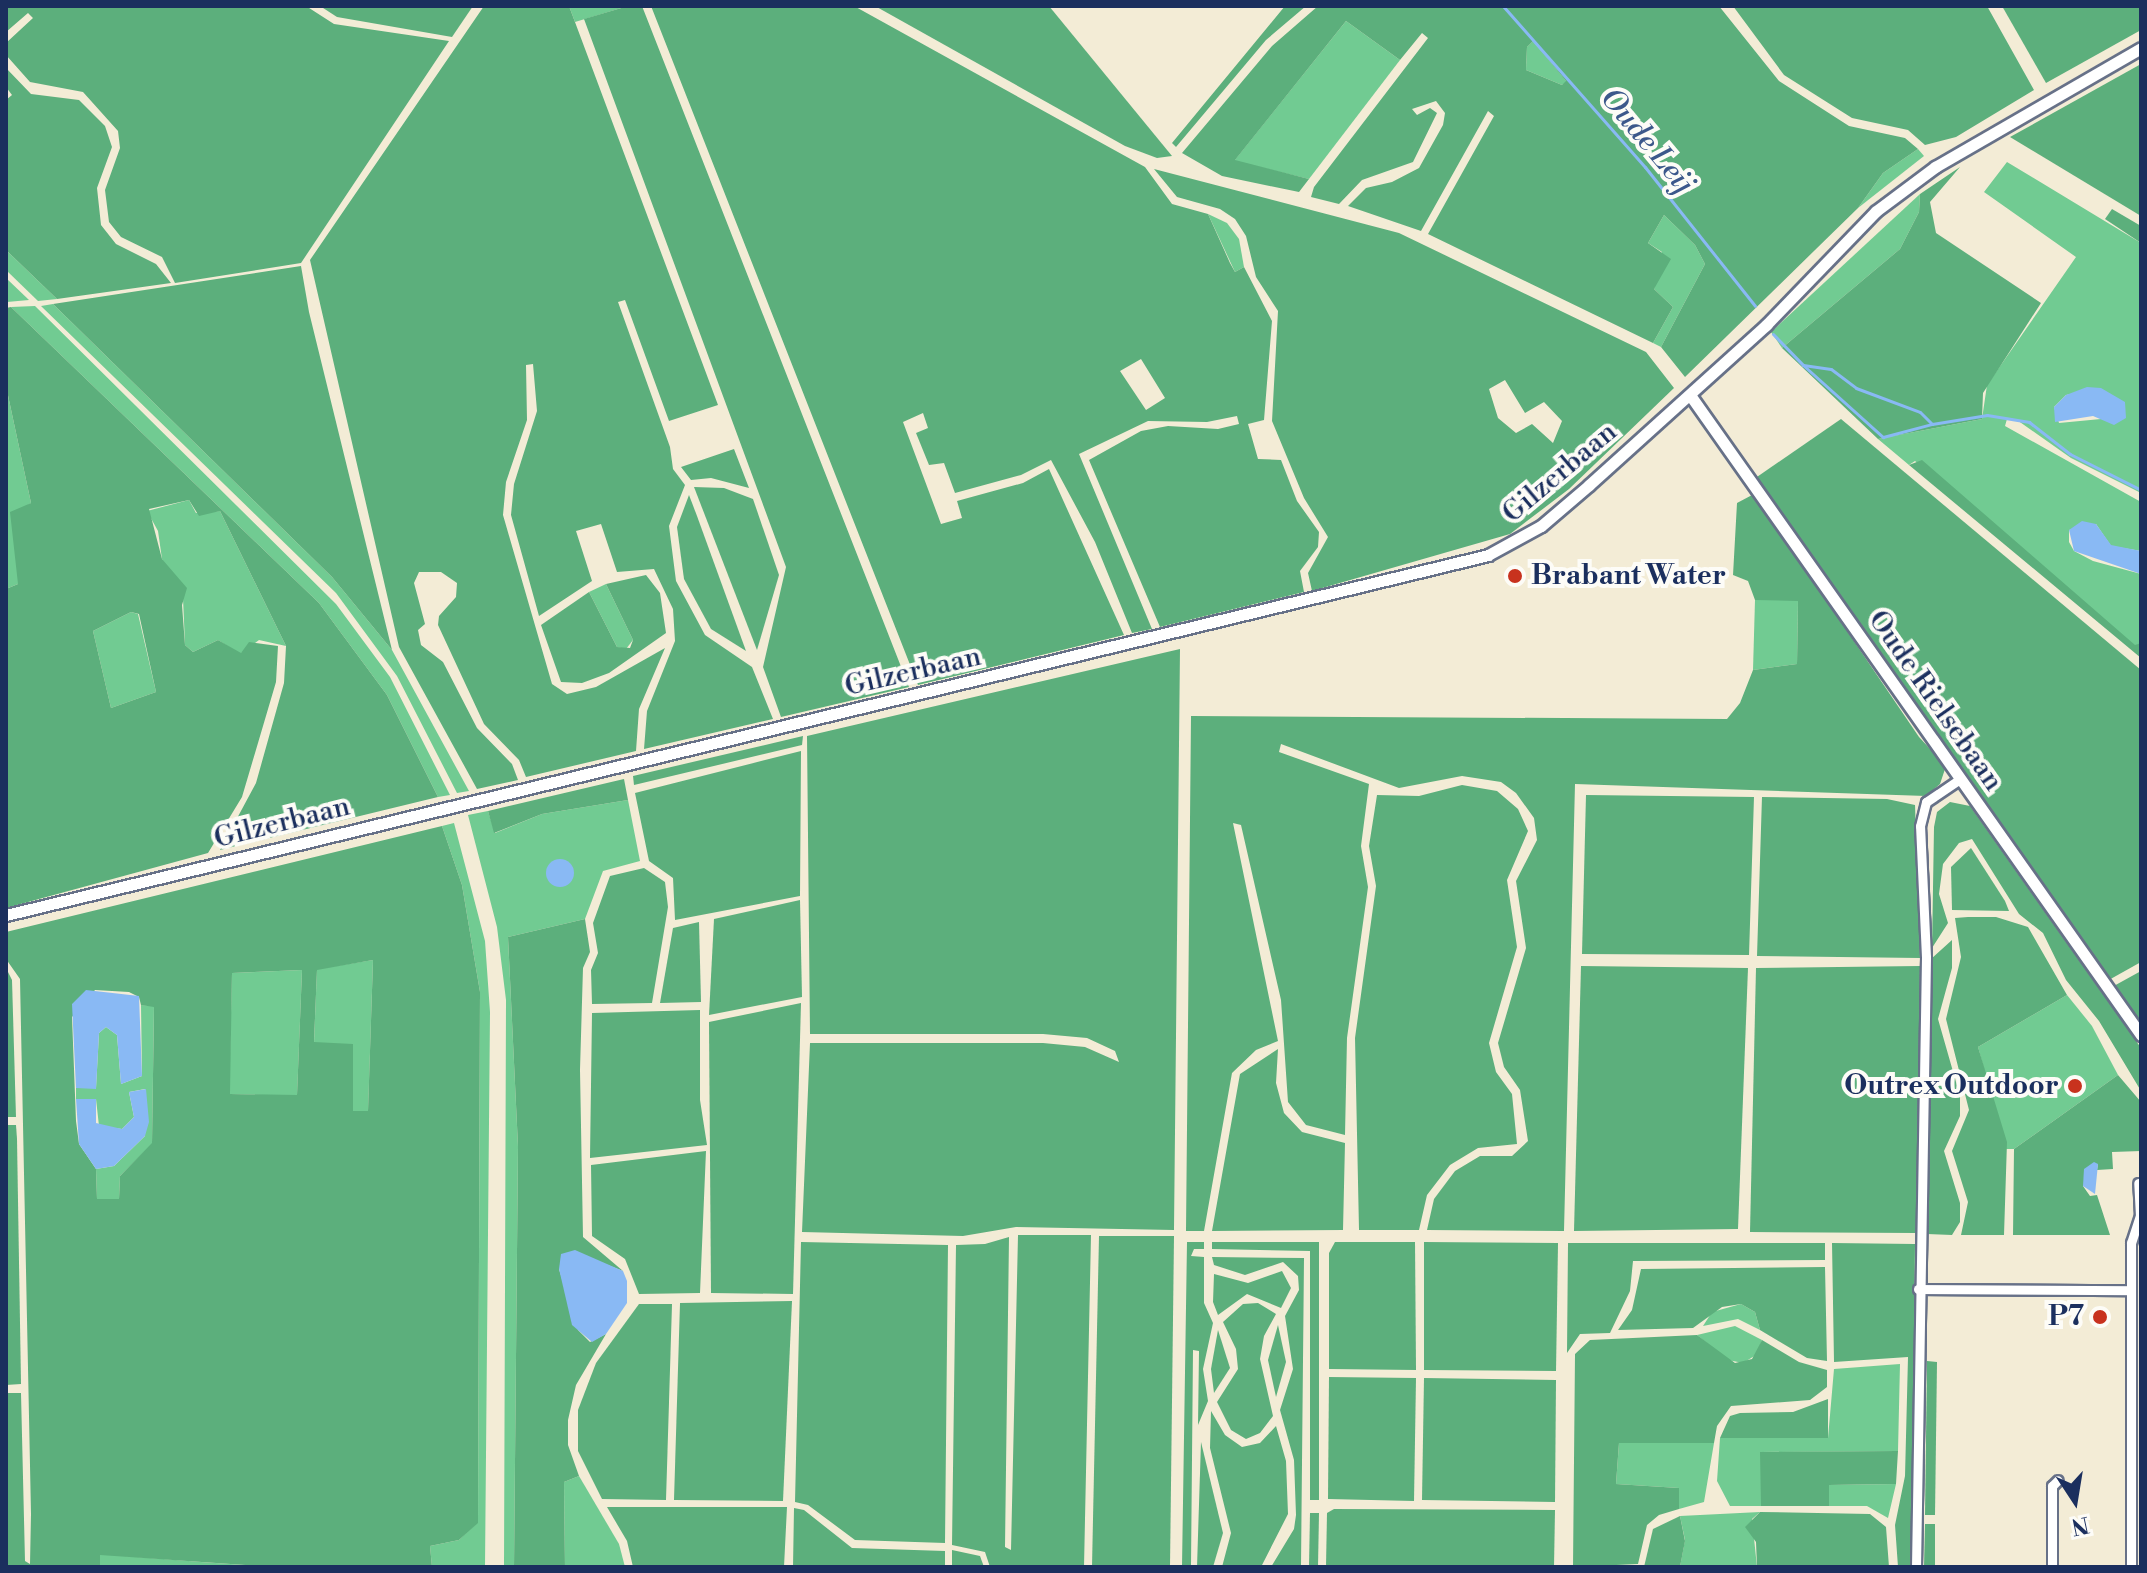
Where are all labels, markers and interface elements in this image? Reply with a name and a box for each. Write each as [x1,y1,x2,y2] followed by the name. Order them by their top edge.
[1592,81,1702,201] water label: Oude Leij
[1496,416,1624,530] street label: Gilzerbaan
[1531,559,1726,593] place label: Brabant Water
[1506,567,1524,585] marker: Brabant Water
[1860,605,2010,797] street label: Oude Rielsebaan
[842,640,984,704] street label: Gilzerbaan
[211,790,353,856] street label: Gilzerbaan
[1844,1069,2059,1103] place label: Outrex Outdoor
[2066,1077,2084,1095] marker: Outrex Outdoor
[2048,1300,2084,1334] place label: P7
[2091,1308,2109,1326] marker: P7
[2035,1461,2115,1541] north arrow
[2069,1510,2091,1540] text: N

